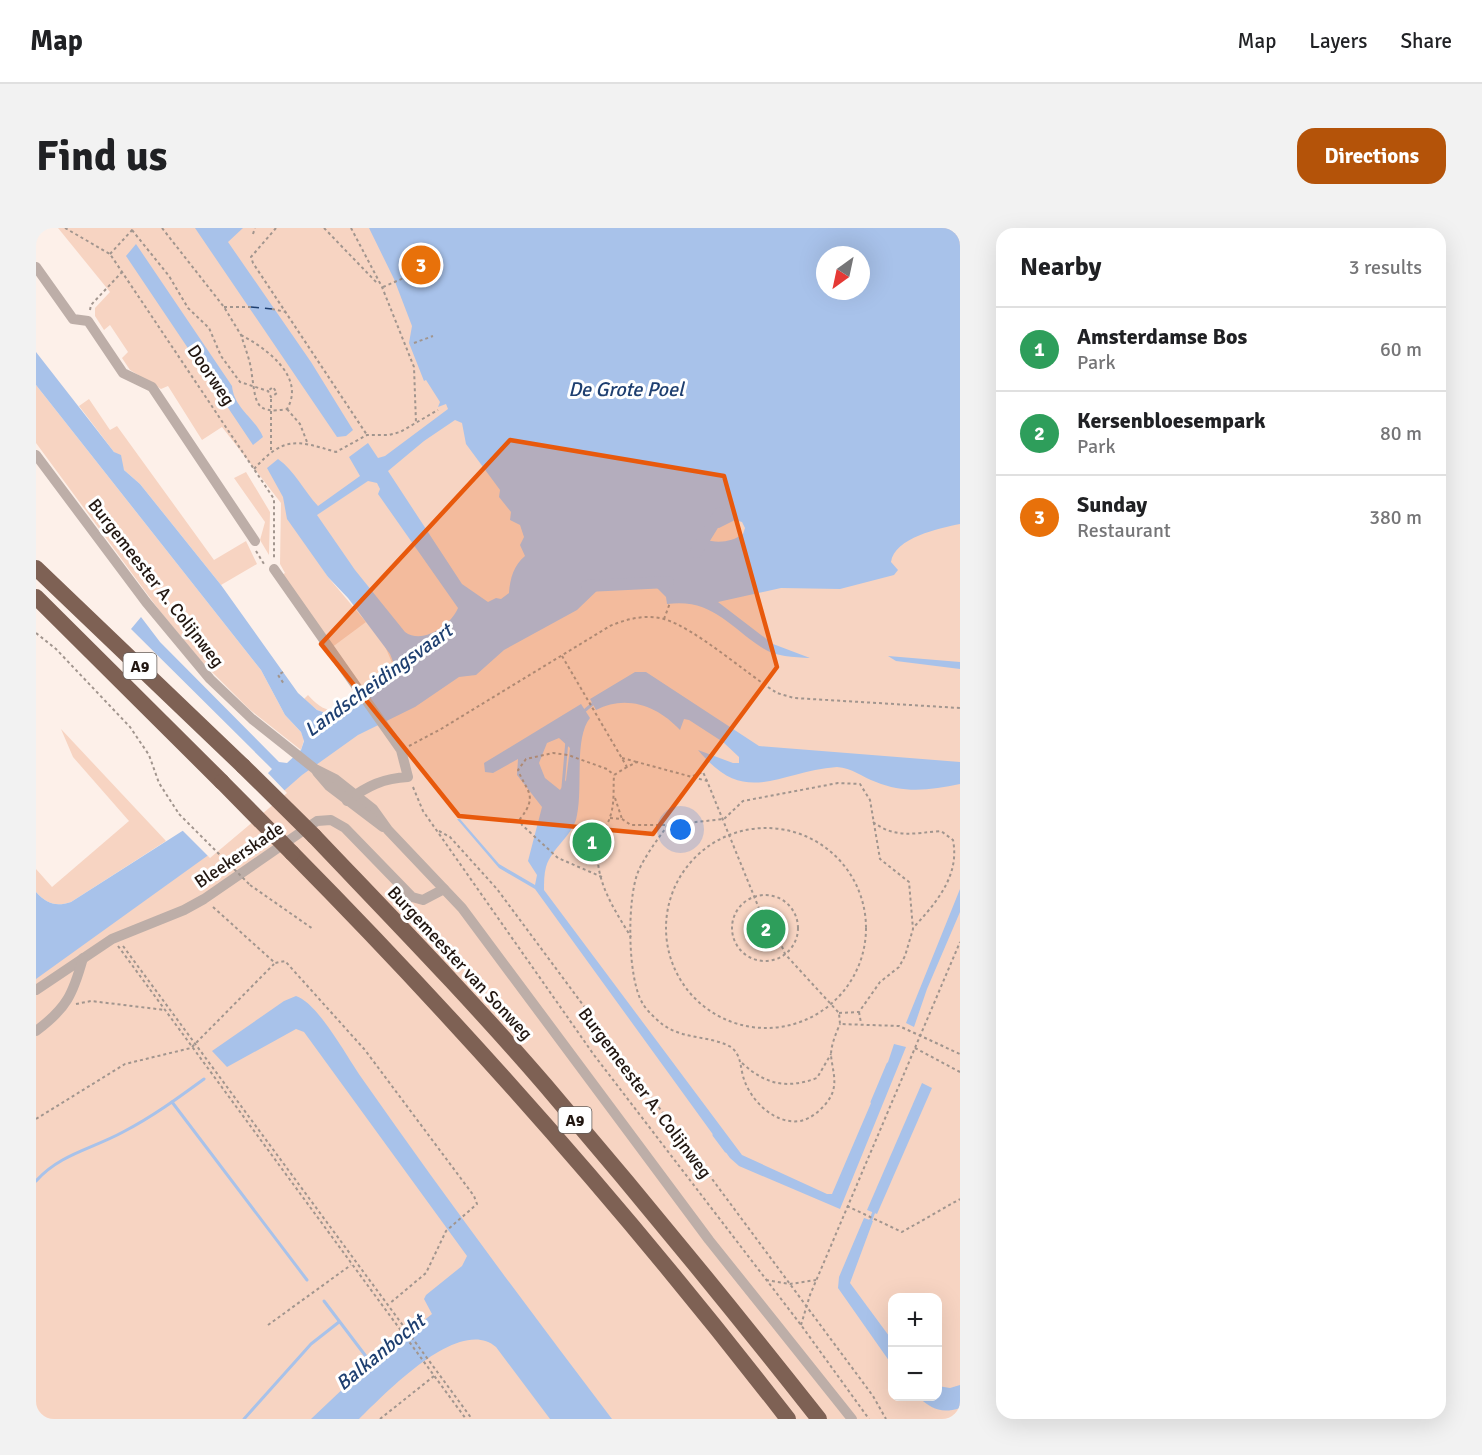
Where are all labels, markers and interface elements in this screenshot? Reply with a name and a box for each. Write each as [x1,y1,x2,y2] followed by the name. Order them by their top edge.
[30,24,83,58] text: Map
[1238,28,1276,54] text: Map
[1309,28,1367,54] text: Layers
[1400,28,1452,54] text: Share
[1297,128,1446,184] button: Directions
[36,131,167,182] text: Find us
[402,243,440,288] pin: 3
[816,246,870,300] north arrow
[1020,251,1101,283] text: Nearby
[1349,255,1422,280] text: 3 results
[1077,323,1247,350] text: Amsterdamse Bos
[1034,337,1045,362] text: 1
[1380,337,1422,362] text: 60 m
[183,340,239,410] street label: Doorweg
[1077,350,1115,375] text: Park
[568,377,686,402] water label: De Grote Poel
[1077,407,1265,434] text: Kersenbloesempark
[1034,421,1045,446] text: 2
[1380,421,1422,446] text: 80 m
[1077,434,1115,459] text: Park
[1077,491,1147,518] text: Sunday
[83,494,229,672] street label: Burgemeester A. Colijnweg
[1034,505,1045,530] text: 3
[1369,505,1422,530] text: 380 m
[1077,518,1171,543] text: Restaurant
[299,617,459,742] water label: Landscheidingsvaart
[124,653,156,679] road number: A9
[666,815,695,844] your location
[190,817,288,893] street label: Bleekerskade
[572,820,612,864] pin: 1
[383,881,537,1045] street label: Burgemeester van Sonweg
[746,906,786,952] pin: 2
[574,1003,716,1183] street label: Burgemeester A. Colijnweg
[558,1107,592,1133] road number: A9
[888,1293,942,1401] map controls
[888,1293,942,1347] button: +
[331,1308,431,1396] water label: Balkanbocht
[888,1347,942,1401] button: −

